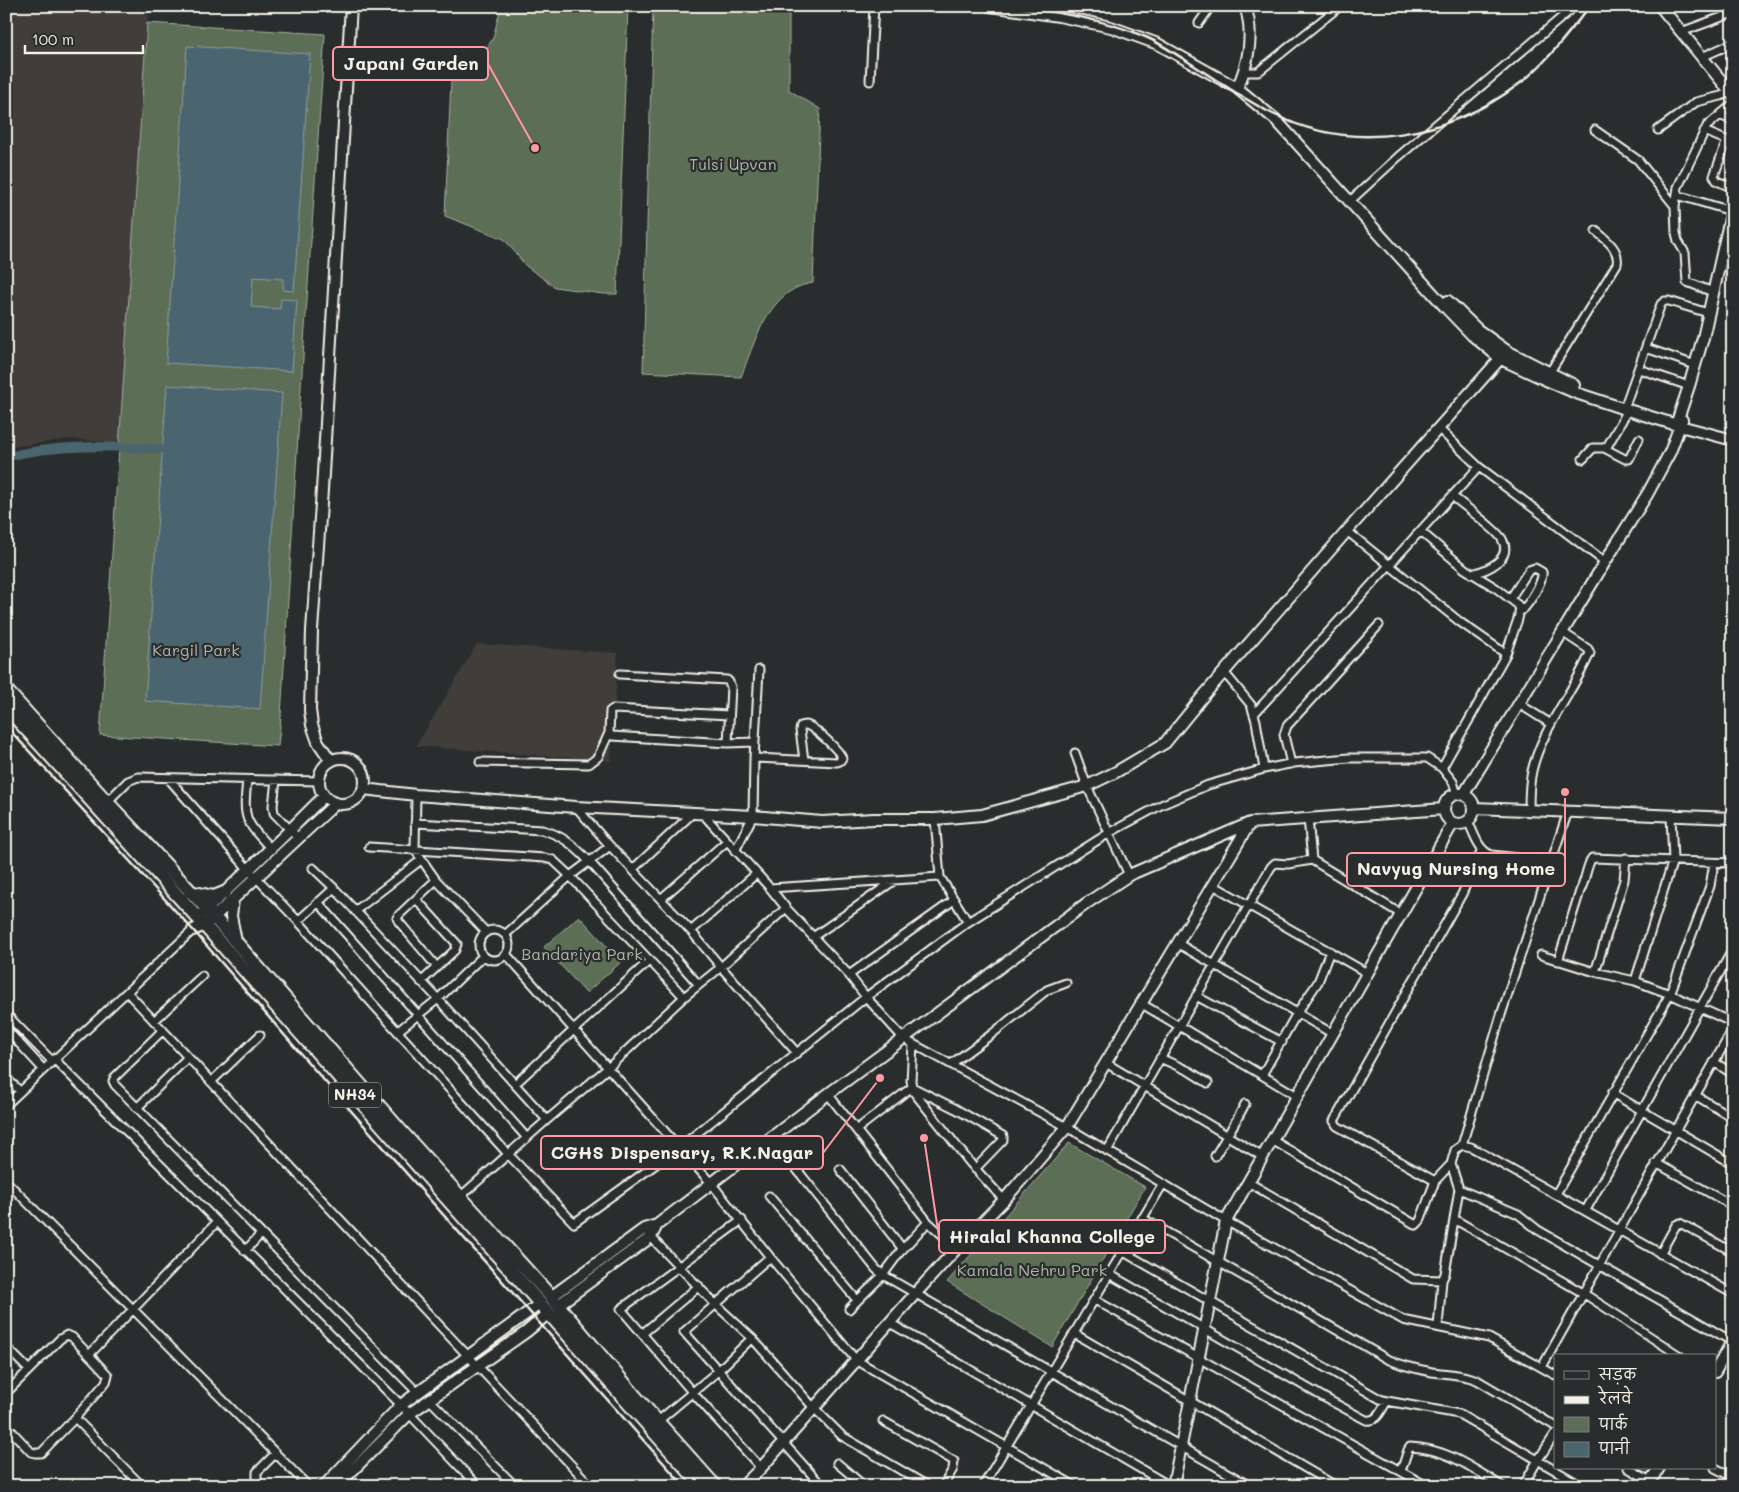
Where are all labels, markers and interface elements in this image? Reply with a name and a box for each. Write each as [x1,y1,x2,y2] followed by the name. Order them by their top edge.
[25,22,142,54] scale bar
[32,29,74,49] text: 100 m
[333,47,488,80] callout: Japani Garden
[344,51,478,75] text: Japani Garden
[689,153,777,174] park label: Tulsi Upvan
[152,639,240,660] park label: Kargil Park
[1347,853,1565,886] callout: Navyug Nursing Home
[1357,856,1555,880] text: Navyug Nursing Home
[521,943,643,964] park label: Bandariya Park
[329,1082,381,1108] road number: NH34
[541,1136,823,1169] callout: CGHS Dispensary, R.K.Nagar
[551,1140,813,1164] text: CGHS Dispensary, R.K.Nagar
[939,1220,1165,1253] callout: Hiralal Khanna College
[949,1224,1155,1248] text: Hiralal Khanna College
[957,1259,1107,1280] park label: Kamala Nehru Park
[1554,1354,1716,1470] legend
[1598,1364,1637,1385] text: सड़क
[1597,1385,1633,1408] text: रेलवे
[1598,1413,1629,1434] text: पार्क
[1598,1437,1631,1458] text: पानी

